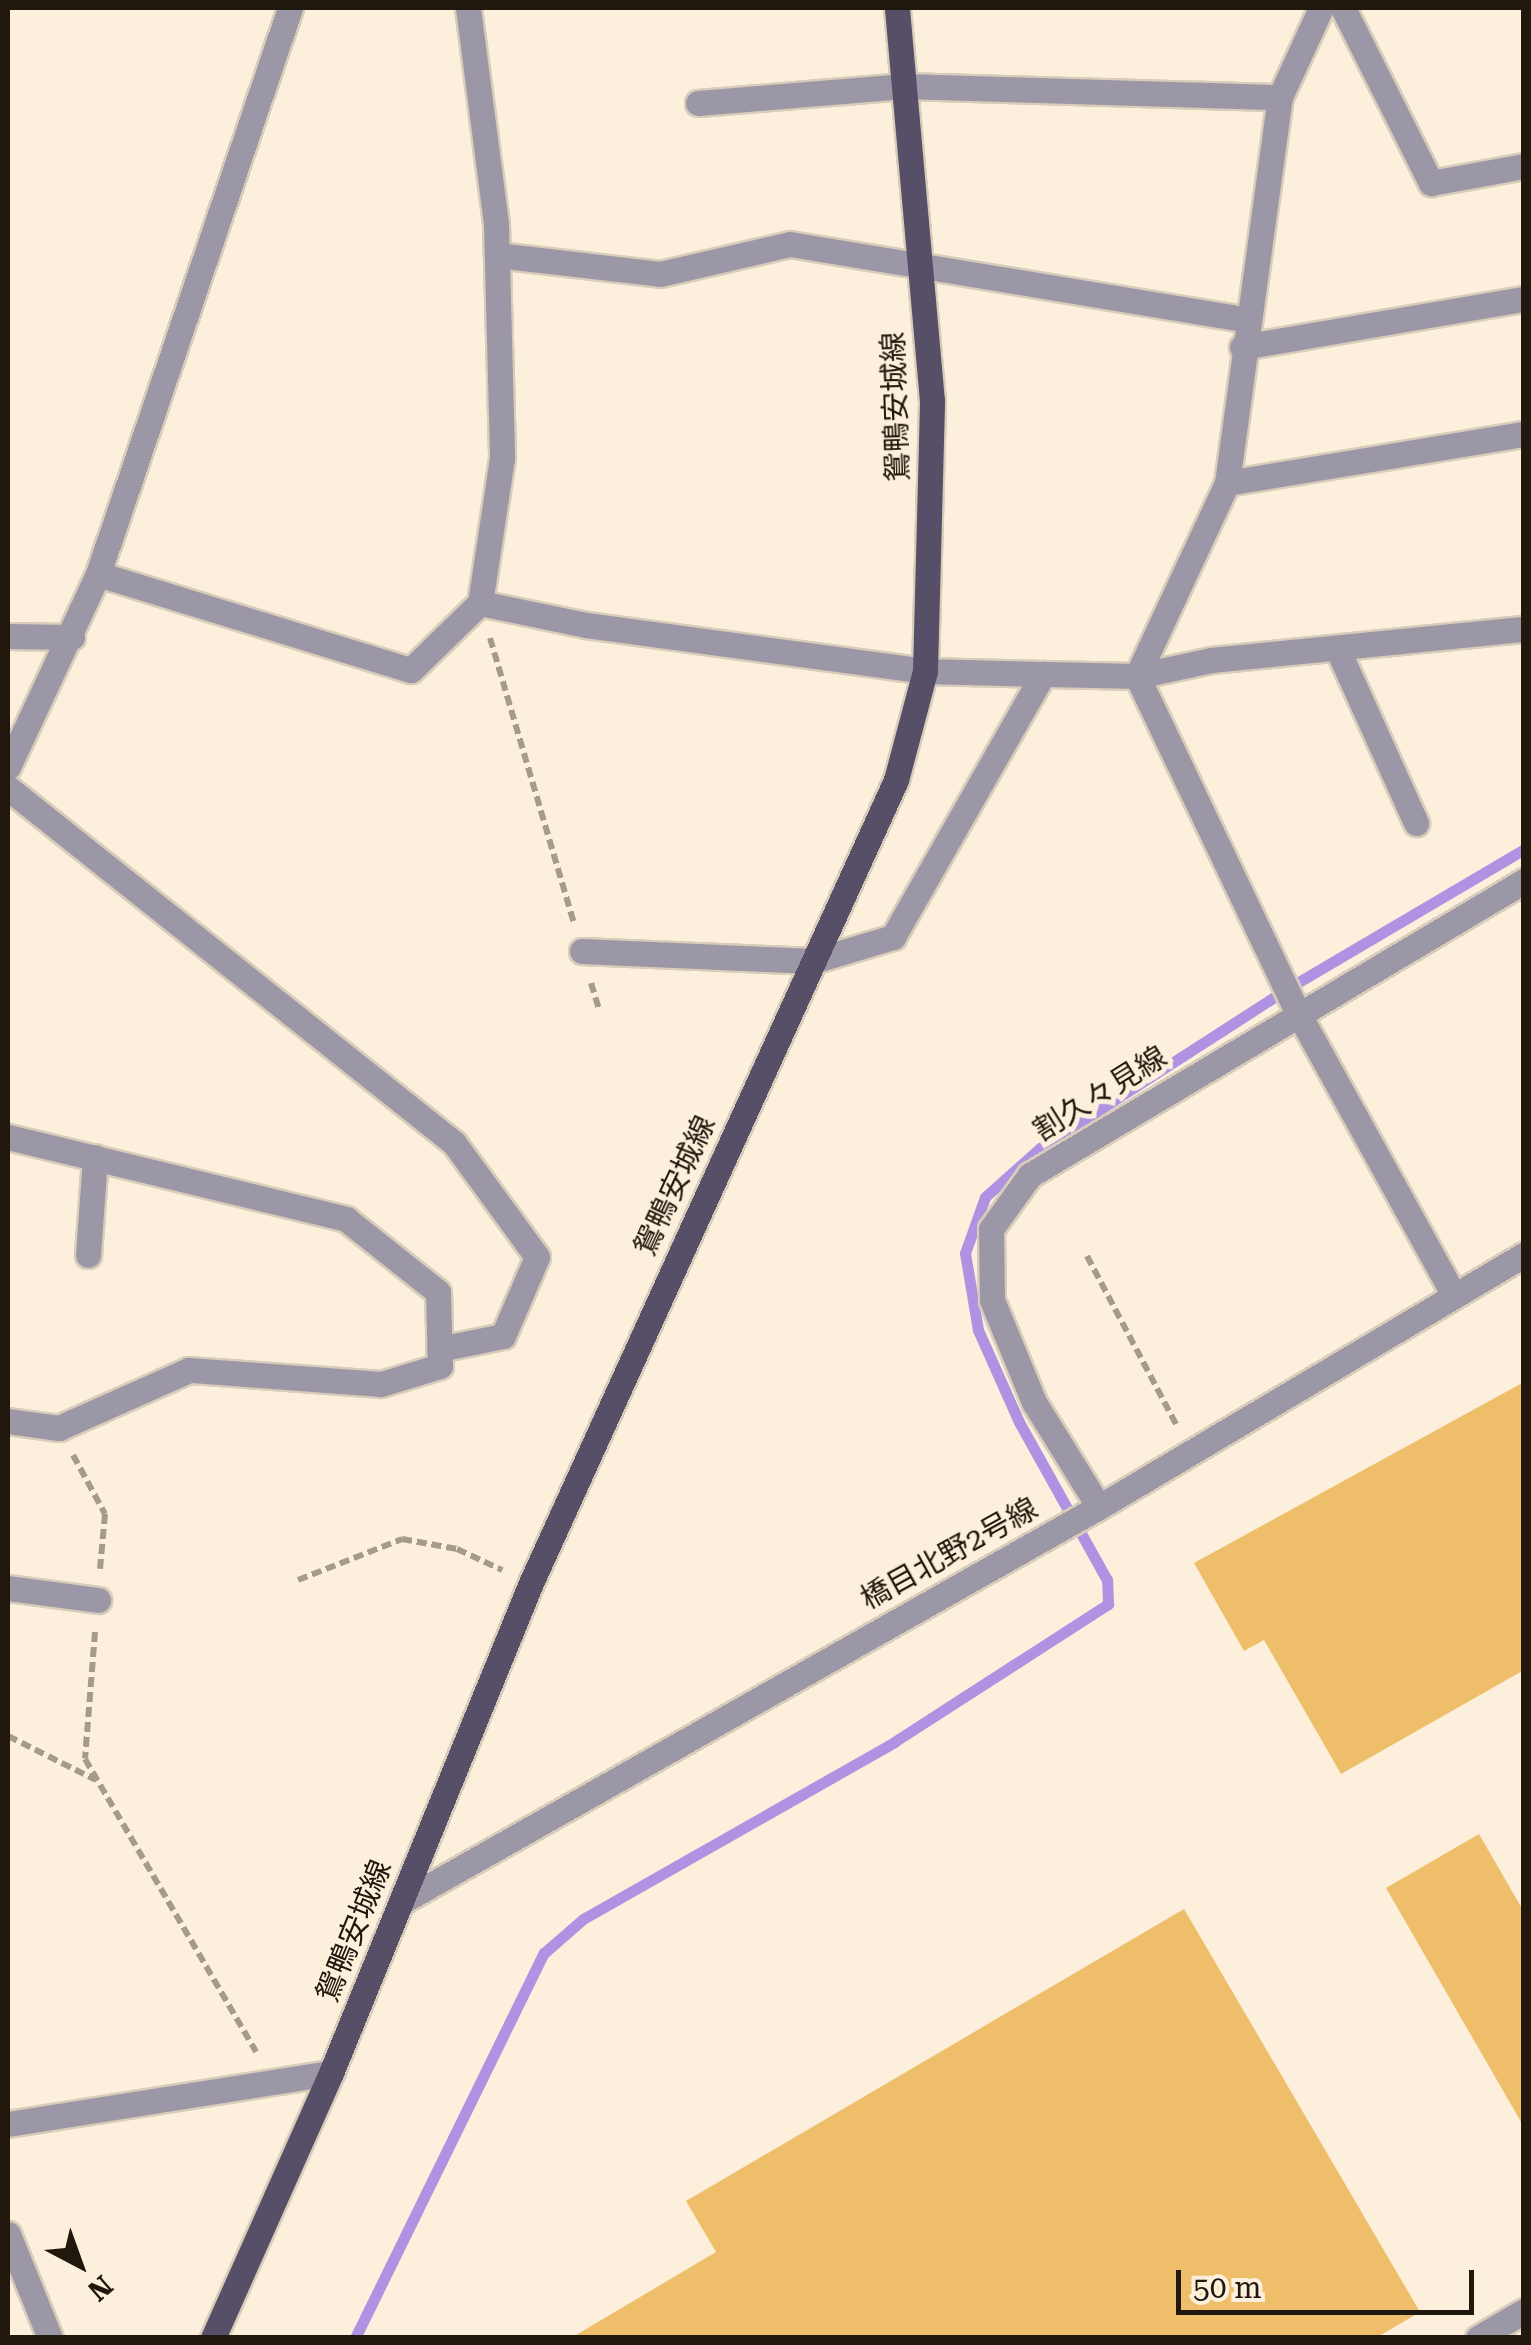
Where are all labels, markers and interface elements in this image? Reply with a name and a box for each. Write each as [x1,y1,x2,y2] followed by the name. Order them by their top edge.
[875,331,917,483] street label: 鴛鴨安城線
[1027,1039,1173,1149] street label: 割久々見線
[627,1110,723,1262] street label: 鴛鴨安城線
[854,1491,1044,1617] street label: 橋目北野2号線
[309,1855,399,2007] street label: 鴛鴨安城線
[30,2215,130,2315] north arrow
[1181,2250,1478,2312] scale bar
[81,2268,119,2308] text: N
[1193,2270,1262,2305] text: 50 m

